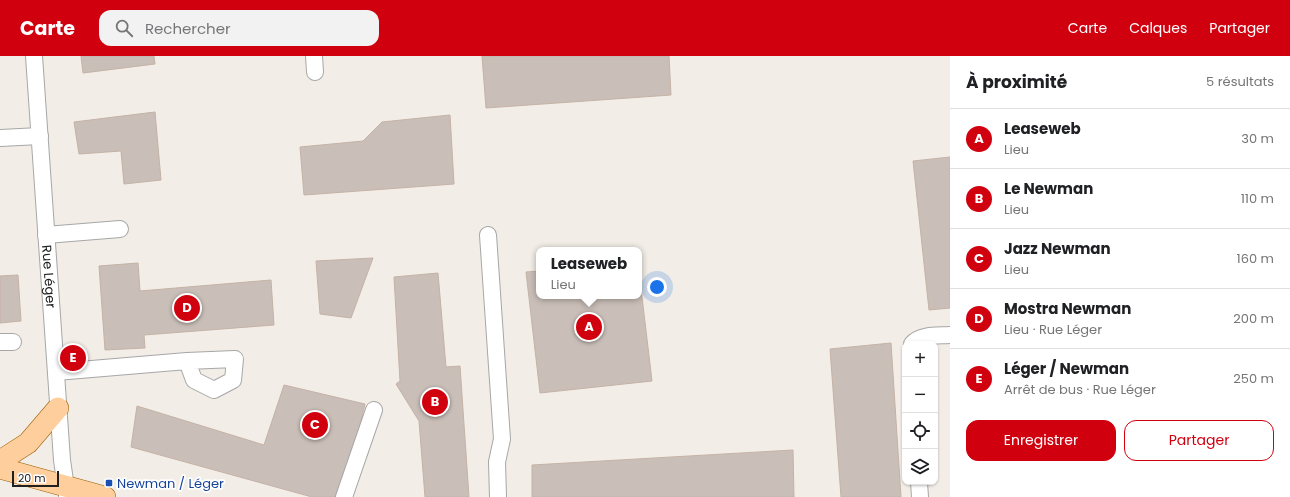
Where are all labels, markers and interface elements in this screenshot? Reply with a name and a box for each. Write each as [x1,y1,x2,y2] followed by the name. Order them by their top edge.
[99,10,379,46] search box
[20,15,75,42] text: Carte
[113,17,135,39] icon: search
[145,18,231,39] text: Rechercher
[1068,18,1107,38] text: Carte
[1129,18,1187,38] text: Calques
[1209,18,1270,38] text: Partager
[966,70,1067,94] text: À proximité
[1206,72,1274,91] text: 5 résultats
[1004,118,1081,139] text: Leaseweb
[974,129,984,148] text: A
[1241,129,1274,148] text: 30 m
[1004,140,1029,159] text: Lieu
[1004,178,1093,199] text: Le Newman
[975,189,983,208] text: B
[1241,189,1274,208] text: 110 m
[1004,200,1029,219] text: Lieu
[1004,238,1111,259] text: Jazz Newman
[37,244,60,309] street label: Rue Léger
[536,247,642,299] popup
[974,249,984,268] text: C
[1237,249,1274,268] text: 160 m
[551,253,627,274] text: Leaseweb
[1004,260,1029,279] text: Lieu
[551,275,576,294] text: Lieu
[647,277,667,297] your location
[174,293,200,323] pin: D
[1004,298,1131,319] text: Mostra Newman
[974,309,984,328] text: D
[1233,309,1274,328] text: 200 m
[576,312,602,342] pin: A
[1004,320,1102,339] text: Lieu · Rue Léger
[902,341,938,485] map controls
[902,341,938,377] button: +
[60,343,86,373] pin: E
[1004,358,1129,379] text: Léger / Newman
[975,369,983,388] text: E
[1233,369,1274,388] text: 250 m
[902,377,938,413] button: −
[1004,380,1156,399] text: Arrêt de bus · Rue Léger
[422,387,448,417] pin: B
[302,410,328,440] pin: C
[902,413,938,449] button: locate
[966,420,1116,461] button: Enregistrer
[1124,420,1274,461] button: Partager
[902,449,938,485] button: layers
[12,469,59,488] scale bar
[18,470,46,486] text: 20 m
[117,474,224,493] place label: Newman / Léger
[104,478,114,488] marker: Newman / Léger

